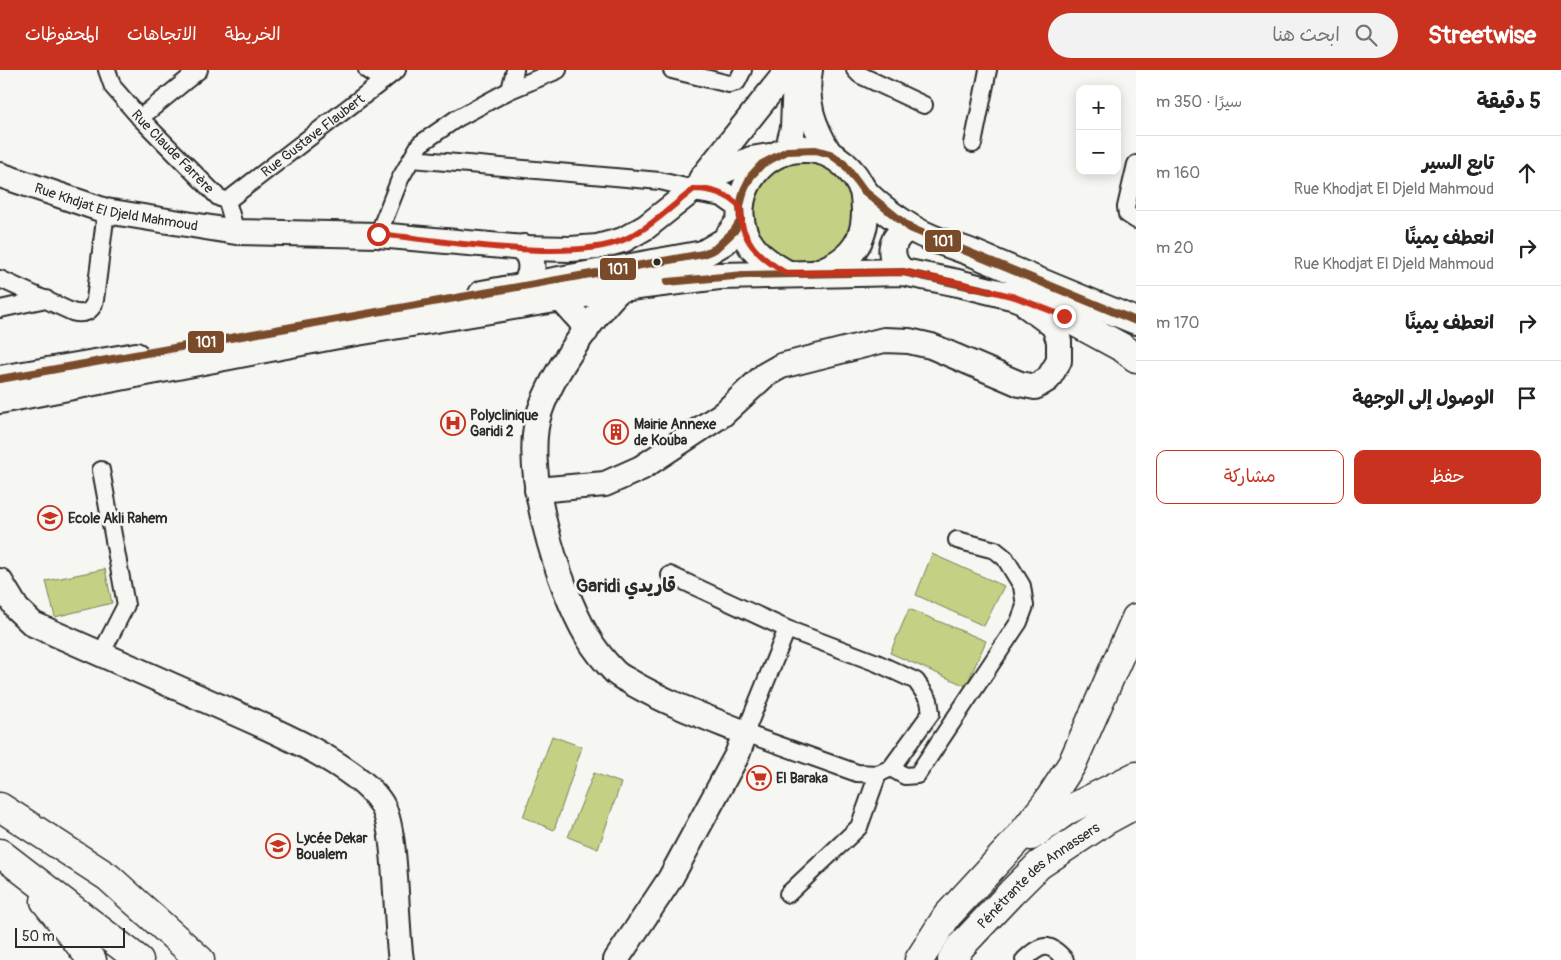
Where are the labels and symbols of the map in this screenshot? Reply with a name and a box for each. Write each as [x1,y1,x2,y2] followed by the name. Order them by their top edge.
[258,90,368,181] street label: Rue Gustave Flaubert
[128,106,218,197] street label: Rue Claude Farrère
[32,179,199,235] street label: Rue Khdjat El Djeld Mahmoud
[367,223,390,246] route start
[924,229,962,253] line badge: 101
[933,233,953,250] text: 101
[599,257,637,281] line badge: 101
[652,257,662,267] unlabelled marker
[608,261,628,278] text: 101
[1053,305,1076,328] route end
[187,330,225,354] line badge: 101
[196,334,216,351] text: 101
[470,407,539,440] place label: Polyclinique Garidi 2
[440,410,466,436] hospital icon: Polyclinique Garidi 2
[634,416,717,449] place label: Mairie Annexe de Kouba
[603,419,629,445] building icon: Mairie Annexe de Kouba
[37,505,63,531] school or university icon: Ecole Akli Rahem
[68,510,168,527] place label: Ecole Akli Rahem
[576,574,676,600] district label: Garidi قاريدي
[746,765,772,791] supermarket icon: El Baraka
[776,770,828,787] place label: El Baraka
[974,819,1104,932] street label: Pénétrante des Annassers
[296,830,368,863] place label: Lycée Dekar Boualem
[265,833,291,859] school or university icon: Lycée Dekar Boualem
[15,925,125,948] scale bar

